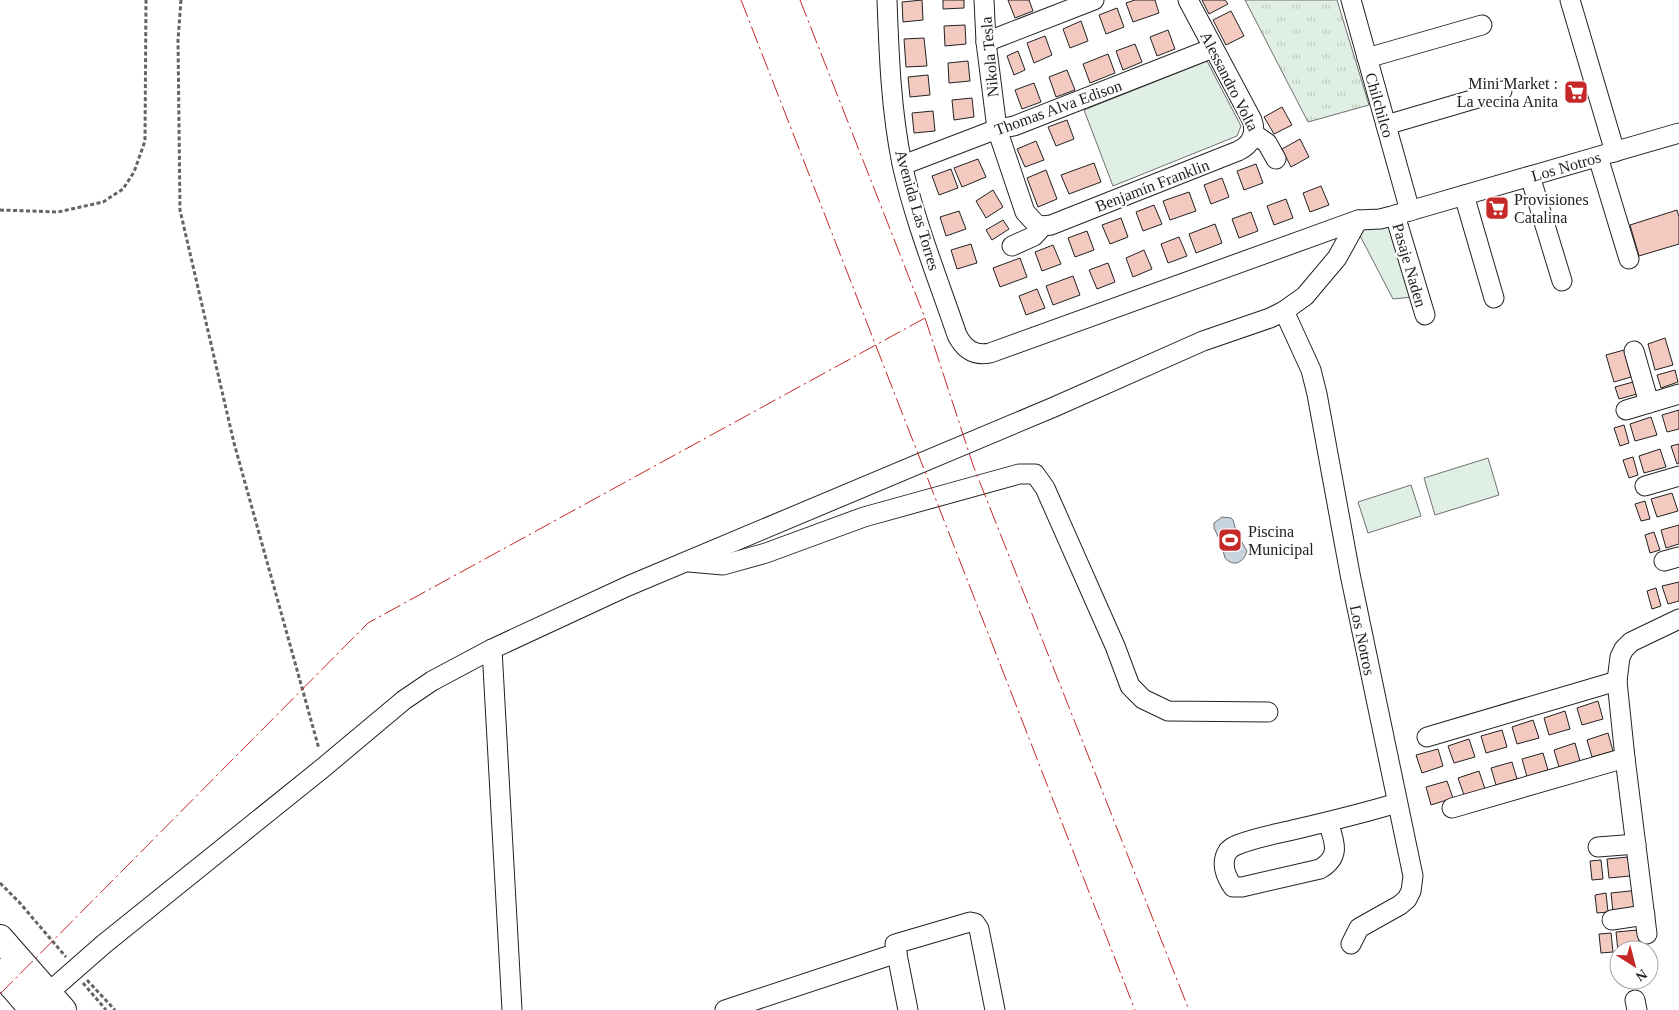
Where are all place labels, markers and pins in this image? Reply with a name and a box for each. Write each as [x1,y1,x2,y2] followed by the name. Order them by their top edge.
[1457,75,1558,110] place label: Mini Market : La vecina Anita
[1563,79,1589,105] supermarket icon: Mini Market : La vecina Anita
[1514,191,1589,226] place label: Provisiones Catalina
[1484,195,1510,221] supermarket icon: Provisiones Catalina
[1248,523,1314,559] place label: Piscina Municipal
[1217,527,1243,553] sports icon: Piscina Municipal

